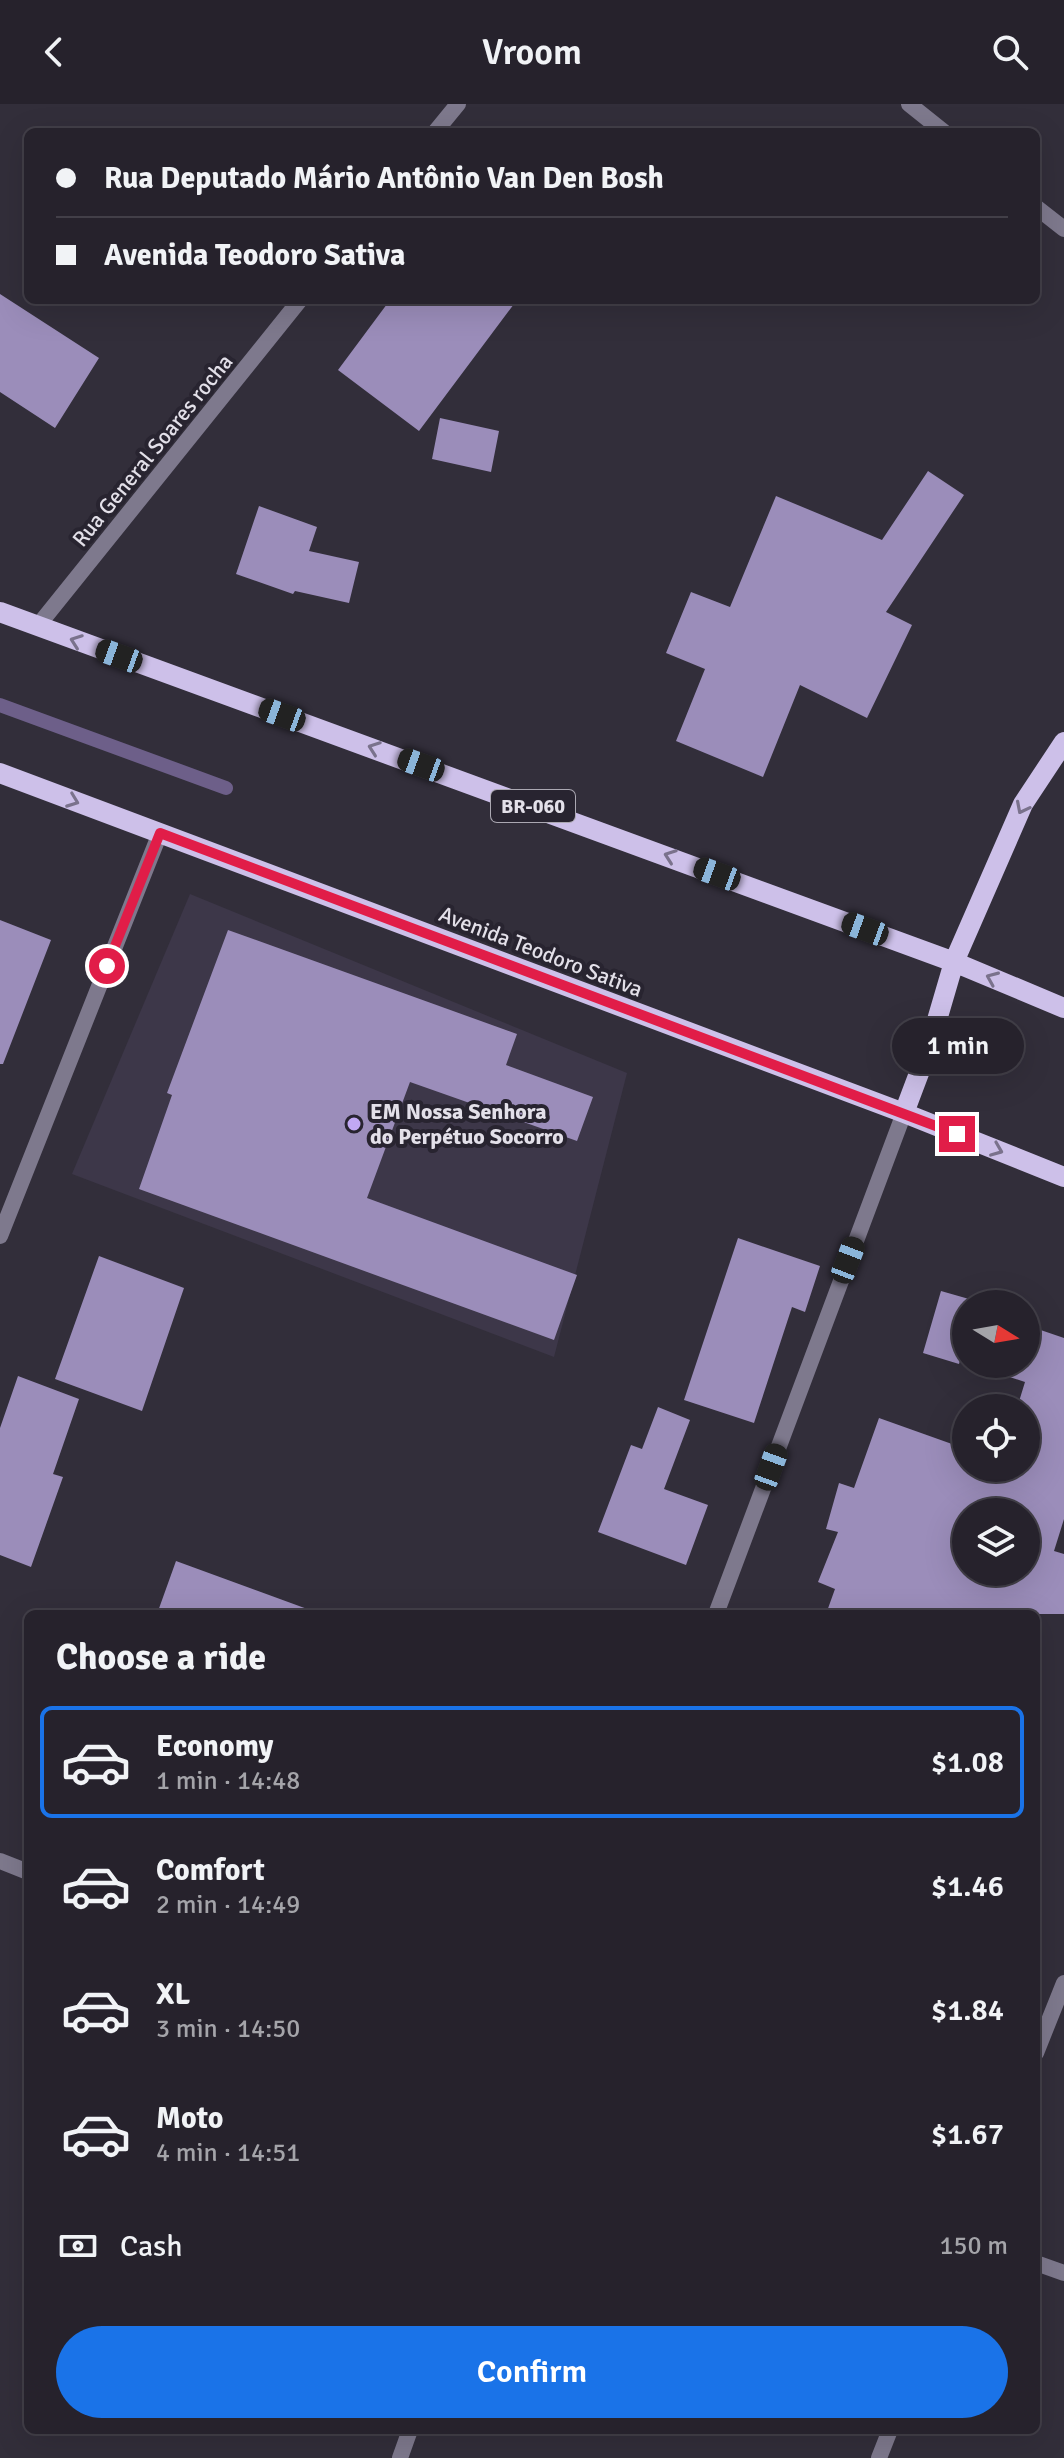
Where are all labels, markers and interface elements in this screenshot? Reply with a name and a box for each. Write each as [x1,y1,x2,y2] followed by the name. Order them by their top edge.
[32,30,76,74] icon: back
[482,30,582,75] text: Vroom
[988,30,1032,74] icon: search
[104,160,664,197] text: Rua Deputado Mário Antônio Van Den Bosh
[104,237,405,274] text: Avenida Teodoro Sativa
[66,349,238,552] street label: Rua General Soares rocha
[70,634,84,651] one-way arrow
[92,637,146,675] car
[255,696,309,734] car
[367,741,381,758] one-way arrow
[394,746,448,784] car
[491,790,575,822] road number: BR-060
[65,791,79,808] one-way arrow
[1016,800,1032,814] one-way arrow
[664,850,678,866] one-way arrow
[690,855,744,893] car
[435,900,646,1003] street label: Avenida Teodoro Sativa
[838,910,892,948] car
[89,948,125,984] route start
[986,972,1000,988] one-way arrow
[891,1018,1023,1074] callout: 1 min
[927,1030,989,1062] text: 1 min
[370,1098,564,1150] place label: EM Nossa Senhora do Perpétuo Socorro
[345,1115,363,1133] marker: EM Nossa Senhora do Perpétuo Socorro
[939,1116,975,1152] route end
[989,1140,1003,1157] one-way arrow
[828,1233,868,1287] car
[952,1290,1040,1378] north arrow
[952,1290,1040,1586] map controls
[952,1394,1040,1482] button: locate
[752,1440,790,1494] car
[952,1498,1040,1586] button: layers
[56,1635,266,1680] text: Choose a ride
[60,1726,132,1798] icon: car
[156,1728,273,1765] text: Economy
[931,1744,1004,1781] text: $1.08
[156,1765,300,1797] text: 1 min · 14:48
[60,1850,132,1922] icon: car
[156,1852,265,1889] text: Comfort
[931,1868,1004,1905] text: $1.46
[156,1889,300,1921] text: 2 min · 14:49
[60,1974,132,2046] icon: car
[156,1976,190,2013] text: XL
[931,1992,1004,2029] text: $1.84
[156,2013,300,2045] text: 3 min · 14:50
[60,2098,132,2170] icon: car
[156,2100,223,2137] text: Moto
[931,2116,1004,2153] text: $1.67
[156,2137,300,2169] text: 4 min · 14:51
[56,2224,100,2268] icon: cash
[120,2228,183,2265] text: Cash
[939,2230,1008,2262] text: 150 m
[56,2326,1008,2418] button: Confirm

